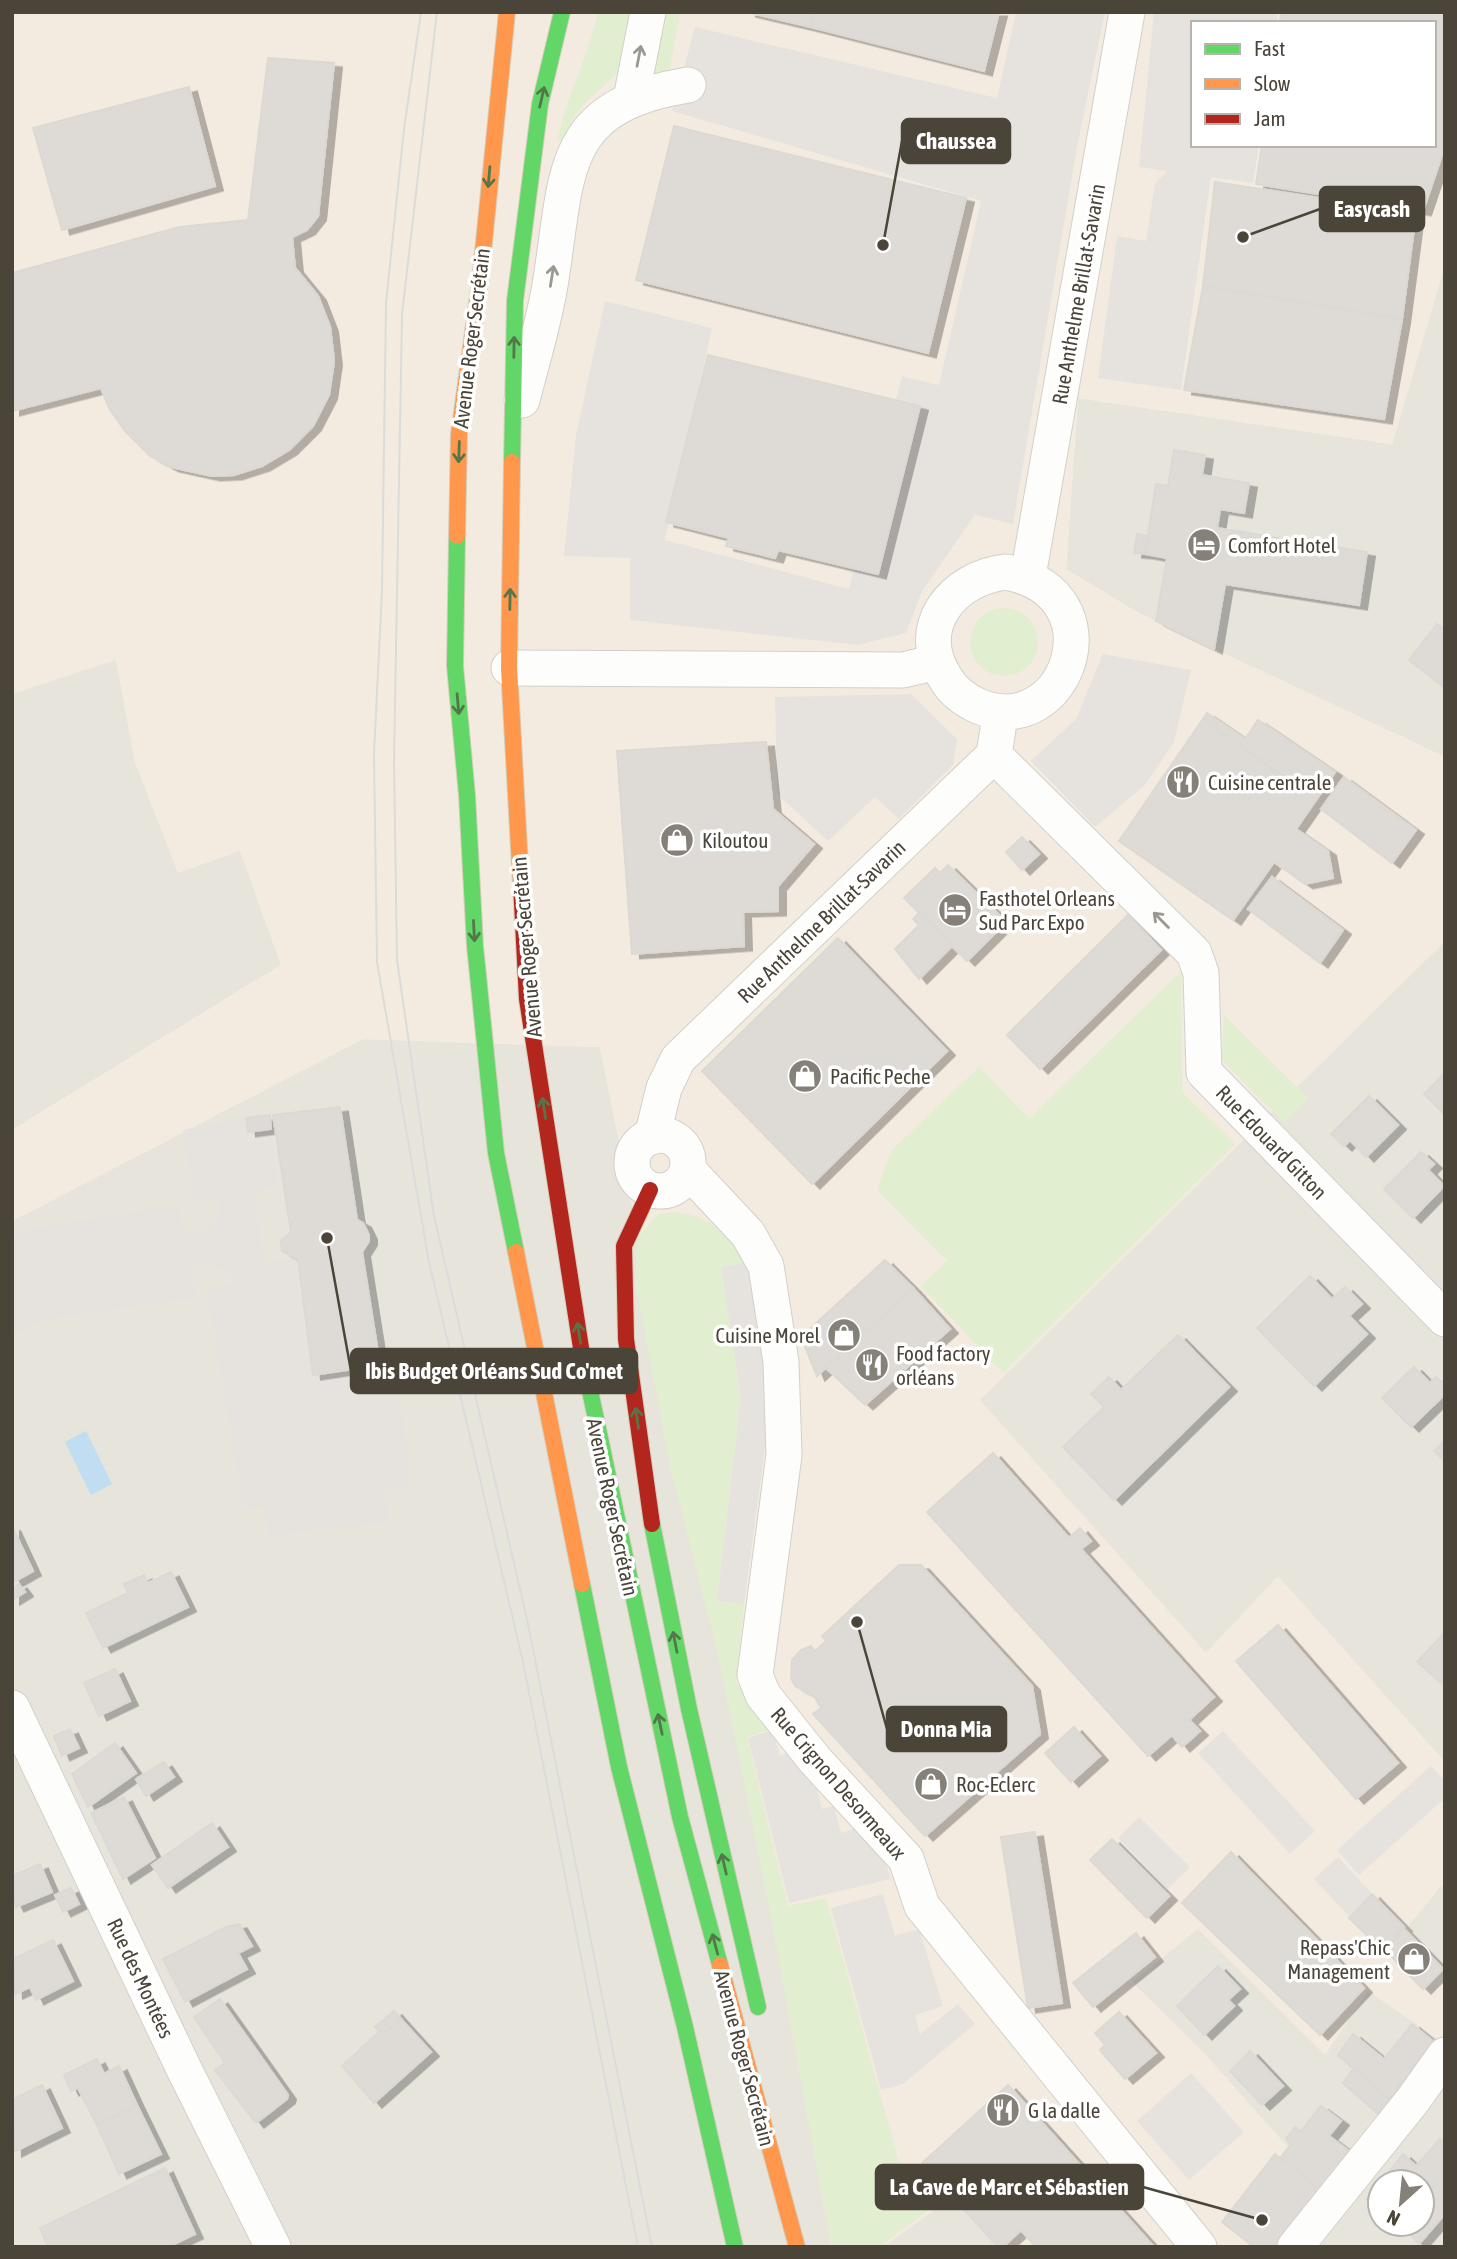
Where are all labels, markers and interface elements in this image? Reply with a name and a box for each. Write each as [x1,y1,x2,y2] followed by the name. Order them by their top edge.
[1191,21,1436,147] legend
[1254,36,1285,60] text: Fast
[633,45,647,68] one-way arrow
[1254,71,1291,95] text: Slow
[536,86,549,109] one-way arrow
[1254,106,1286,130] text: Jam
[902,119,1010,163] callout: Chaussea
[916,128,997,154] text: Chaussea
[482,166,495,188] one-way arrow
[1047,182,1109,406] street label: Rue Anthelme Brillat-Savarin
[1320,187,1424,231] callout: Easycash
[1334,196,1410,222] text: Easycash
[448,247,494,429] street label: Avenue Roger Secrétain
[546,265,559,287] one-way arrow
[508,336,521,359] one-way arrow
[452,440,465,463] one-way arrow
[1185,526,1223,564] hotel icon: Comfort Hotel
[1228,533,1336,557] place label: Comfort Hotel
[503,588,517,611] one-way arrow
[452,692,465,715] one-way arrow
[1164,763,1202,801] restaurant icon: Cuisine centrale
[1208,770,1331,794] place label: Cuisine centrale
[658,821,696,859] shop icon: Kiloutou
[702,828,768,852] place label: Kiloutou
[732,835,910,1007] street label: Rue Anthelme Brillat-Savarin
[506,856,546,1038] street label: Avenue Roger Secrétain
[979,886,1115,934] place label: Fasthotel Orleans Sud Parc Expo
[936,891,974,929] hotel icon: Fasthotel Orleans Sud Parc Expo
[1153,911,1170,928] one-way arrow
[468,919,481,942] one-way arrow
[786,1057,824,1095] shop icon: Pacific Peche
[830,1064,931,1088] place label: Pacific Peche
[1212,1080,1332,1204] street label: Rue Edouard Gitton
[537,1097,550,1120] one-way arrow
[825,1316,863,1354] shop icon: Cuisine Morel
[572,1322,585,1345] one-way arrow
[716,1323,820,1347] place label: Cuisine Morel
[896,1341,991,1389] place label: Food factory orléans
[853,1346,891,1384] restaurant icon: Food factory orléans
[351,1349,637,1393] callout: Ibis Budget Orléans Sud Co'met
[365,1358,623,1384] text: Ibis Budget Orléans Sud Co'met
[630,1407,643,1429] one-way arrow
[582,1416,644,1598] street label: Avenue Roger Secrétain
[668,1631,682,1654] one-way arrow
[766,1702,912,1864] street label: Rue Crignon Desormeaux
[887,1707,1006,1751] callout: Donna Mia
[653,1713,666,1736] one-way arrow
[900,1716,992,1742] text: Donna Mia
[912,1765,950,1803] shop icon: Roc-Eclerc
[956,1772,1035,1796] place label: Roc-Eclerc
[717,1853,731,1876] one-way arrow
[103,1914,179,2042] street label: Rue des Montées
[707,1934,720,1956] one-way arrow
[1287,1935,1390,1983] place label: Repass'Chic Management
[1395,1940,1433,1978] shop icon: Repass'Chic Management
[710,1967,780,2149] street label: Avenue Roger Secrétain
[984,2091,1022,2129] restaurant icon: G la dalle
[1028,2098,1100,2122] place label: G la dalle
[876,2165,1143,2209] callout: La Cave de Marc et Sébastien
[1366,2168,1436,2238] north arrow
[889,2174,1129,2200] text: La Cave de Marc et Sébastien
[1383,2206,1403,2230] text: N

